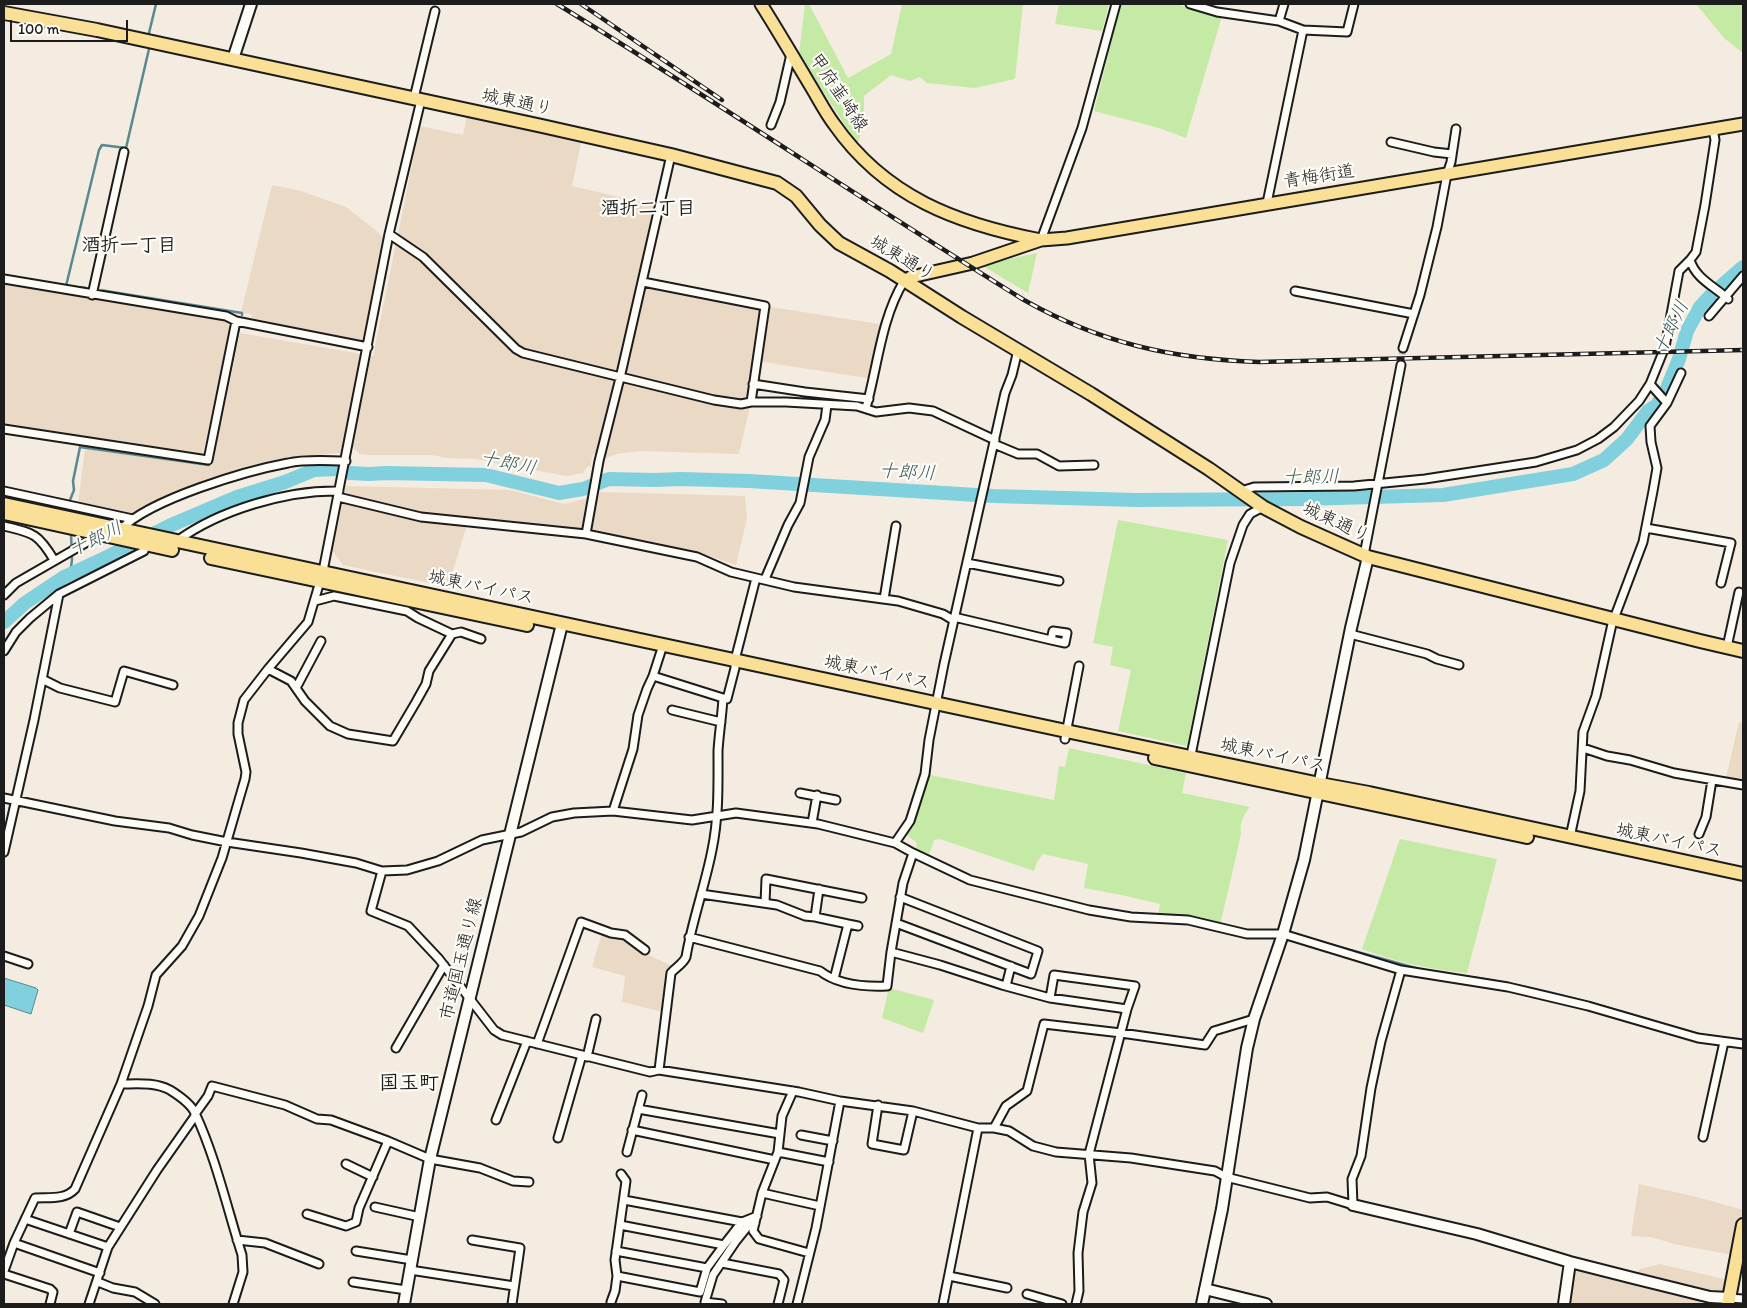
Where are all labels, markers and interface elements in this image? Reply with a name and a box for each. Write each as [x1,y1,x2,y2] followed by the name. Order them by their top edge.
[12,10,130,42] scale bar
[18,20,59,38] text: 100 m
[804,50,872,136] street label: 甲府韮崎線
[480,85,554,121] street label: 城東通り
[1282,161,1356,193] street label: 青梅街道
[601,198,695,220] district label: 酒折二丁目
[866,231,938,287] street label: 城東通り
[82,235,176,257] district label: 酒折一丁目
[1649,297,1695,359] water label: 十郎川
[478,447,538,481] water label: 十郎川
[878,460,936,486] water label: 十郎川
[1282,466,1340,490] water label: 十郎川
[1299,498,1373,548] street label: 城東通り
[65,517,127,563] water label: 十郎川
[426,566,536,610] street label: 城東バイパス
[822,651,932,695] street label: 城東バイパス
[1218,734,1328,778] street label: 城東バイパス
[1614,819,1724,863] street label: 城東バイパス
[436,895,488,1023] street label: 市道国玉通り線
[379,1072,439,1096] district label: 国玉町

